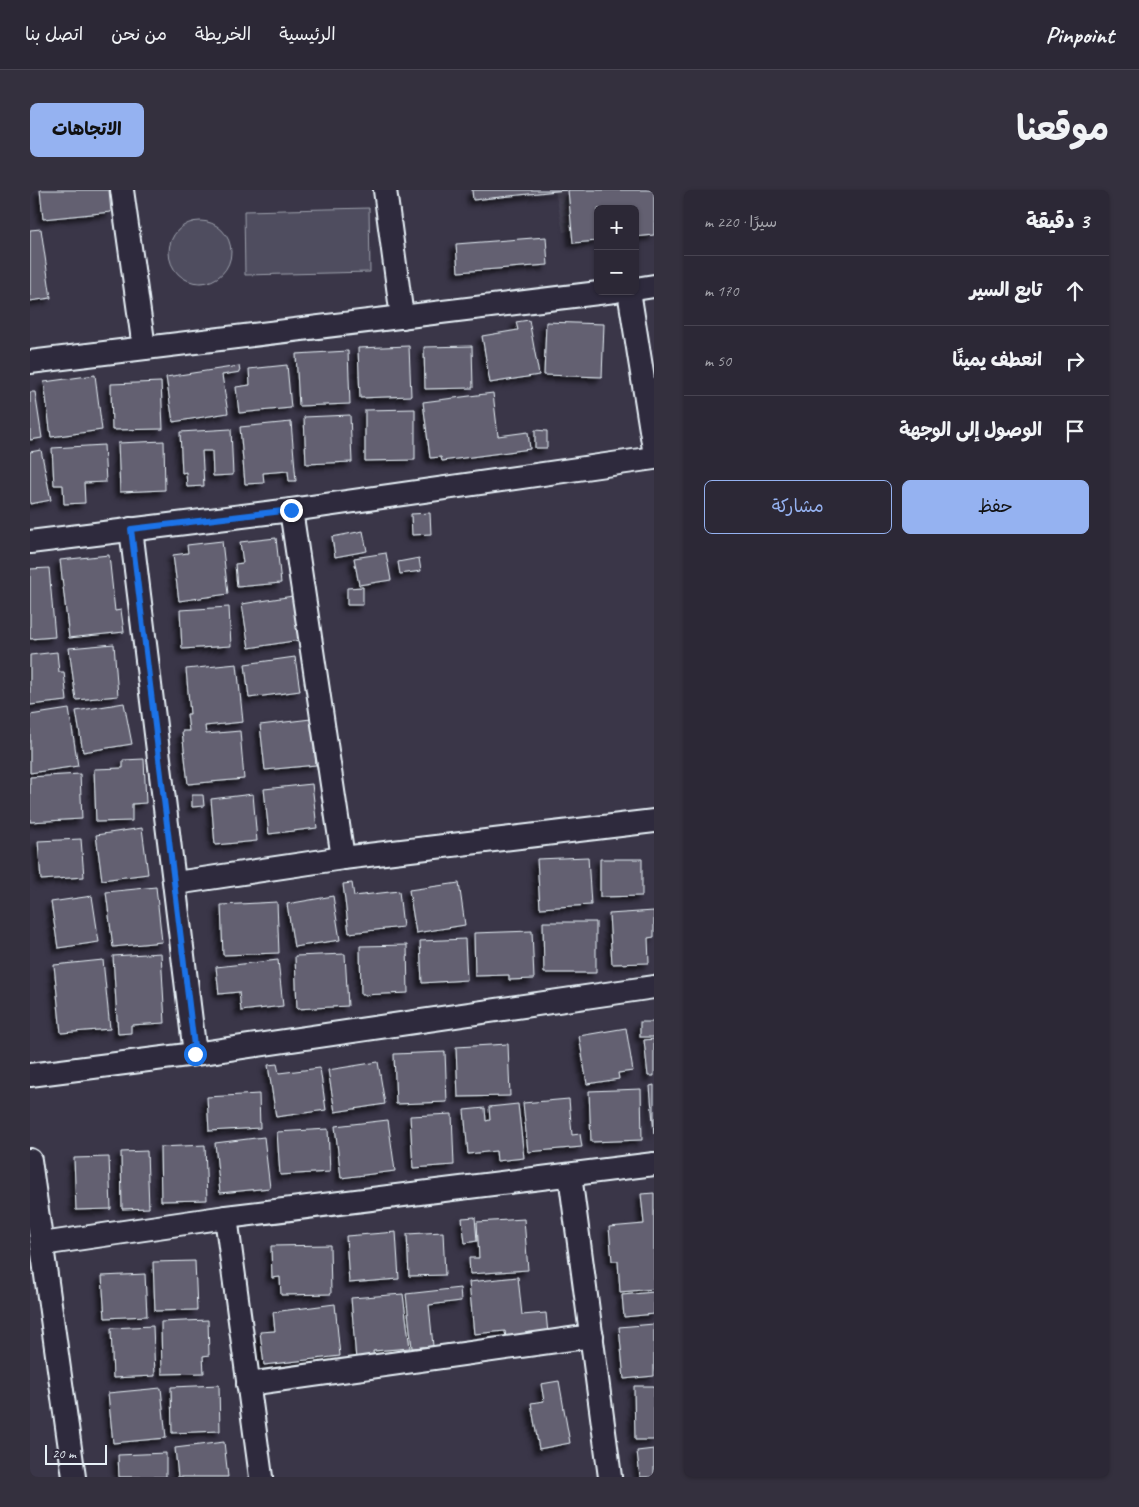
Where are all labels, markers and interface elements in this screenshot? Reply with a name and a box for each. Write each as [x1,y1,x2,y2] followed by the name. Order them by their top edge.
[1045,20,1114,50] text: Pinpoint
[25,23,83,45] text: اتصل بنا
[111,23,167,45] text: من نحن
[195,23,251,45] text: الخريطة
[279,23,336,45] text: الرئيسية
[30,103,144,157] button: الاتجاهات
[1016,106,1109,151] text: موقعنا
[594,205,639,295] map controls
[594,205,639,250] button: +
[1026,208,1089,234] text: 3 دقيقة
[704,212,777,232] text: سيرًا · 220 m
[594,250,639,295] button: −
[1061,277,1089,305] icon: ahead
[970,278,1042,302] text: تابع السير
[704,281,738,301] text: 170 m
[1061,347,1089,375] icon: right
[953,348,1042,372] text: انعطف يمينًا
[704,351,731,371] text: 50 m
[1061,417,1089,445] icon: arrive
[899,418,1042,442] text: الوصول إلى الوجهة
[704,480,892,534] button: مشاركة
[902,480,1089,534] button: حفظ
[280,499,303,522] route end
[184,1043,207,1066] route start
[45,1442,108,1465] scale bar
[52,1445,76,1462] text: 20 m

